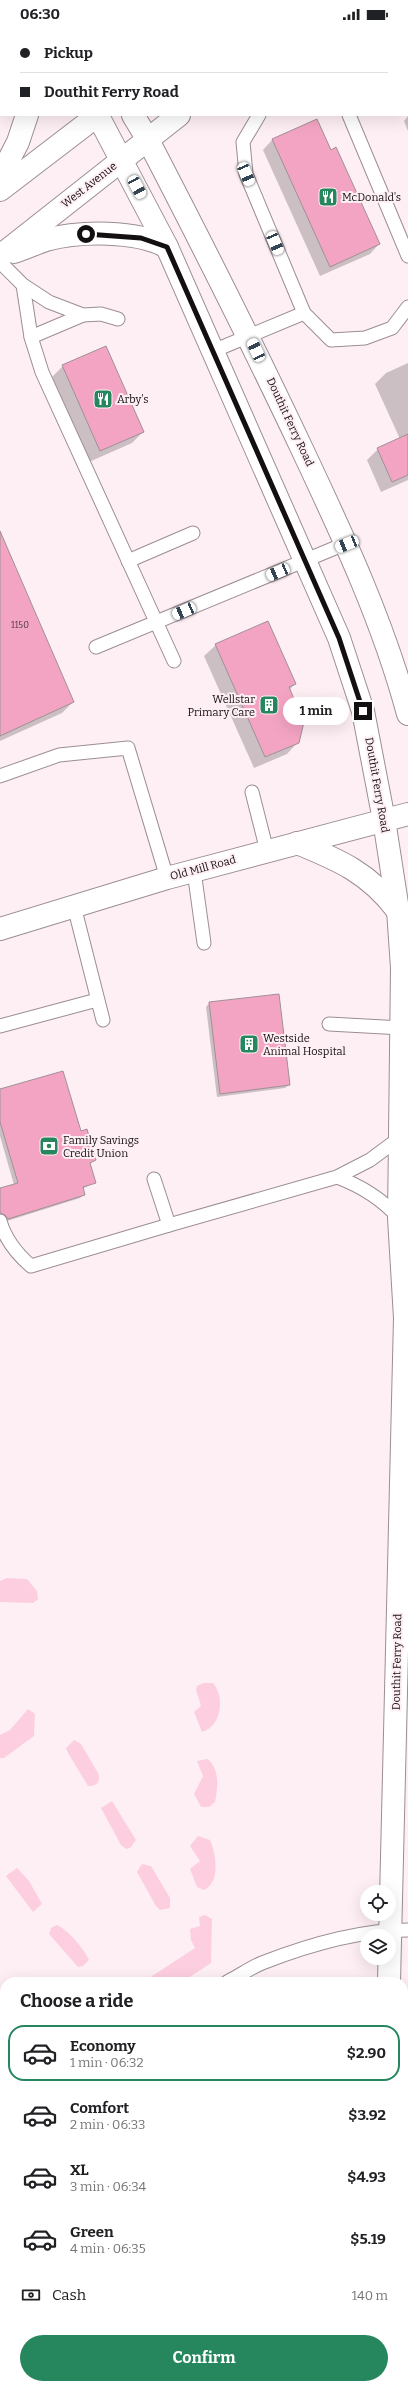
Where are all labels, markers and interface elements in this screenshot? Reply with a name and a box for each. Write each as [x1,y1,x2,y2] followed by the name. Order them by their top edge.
[20,5,60,23] text: 06:30
[44,44,93,62] text: Pickup
[44,83,179,101] text: Douthit Ferry Road
[59,159,119,211] street label: West Avenue
[236,161,256,187] car
[126,174,148,200] car
[317,186,339,208] restaurant icon: McDonald's
[342,191,401,204] place label: McDonald's
[77,225,95,243] route start
[265,230,285,256] car
[245,337,267,363] car
[264,376,316,469] street label: Douthit Ferry Road
[92,388,114,410] restaurant icon: Arby's
[117,393,148,406] place label: Arby's
[334,534,360,554] car
[265,562,291,582] car
[171,601,197,621] car
[11,620,29,630] house number: 1150
[188,693,255,719] place label: Wellstar Primary Care
[258,694,280,716] building icon: Wellstar Primary Care
[283,697,349,725] callout: 1 min
[354,702,372,720] route end
[300,703,332,718] text: 1 min
[362,736,392,834] street label: Douthit Ferry Road
[169,853,238,883] street label: Old Mill Road
[263,1032,346,1058] place label: Westside Animal Hospital
[238,1033,260,1055] building icon: Westside Animal Hospital
[63,1134,139,1160] place label: Family Savings Credit Union
[38,1135,60,1157] bank icon: Family Savings Credit Union
[390,1613,404,1710] street label: Douthit Ferry Road
[360,1885,396,1965] map controls
[360,1885,396,1921] button: locate
[360,1929,396,1965] button: layers
[20,1990,133,2012] text: Choose a ride
[22,2035,58,2071] icon: car
[70,2037,136,2055] text: Economy
[347,2044,386,2062] text: $2.90
[70,2055,144,2070] text: 1 min · 06:32
[22,2097,58,2133] icon: car
[70,2099,129,2117] text: Comfort
[348,2106,386,2124] text: $3.92
[70,2117,145,2132] text: 2 min · 06:33
[22,2159,58,2195] icon: car
[70,2161,89,2179] text: XL
[347,2168,386,2186] text: $4.93
[70,2179,146,2194] text: 3 min · 06:34
[22,2221,58,2257] icon: car
[70,2223,114,2241] text: Green
[350,2230,386,2248] text: $5.19
[70,2241,146,2256] text: 4 min · 06:35
[20,2284,42,2306] icon: cash
[52,2286,86,2304] text: Cash
[352,2288,388,2303] text: 140 m
[20,2335,388,2381] button: Confirm

